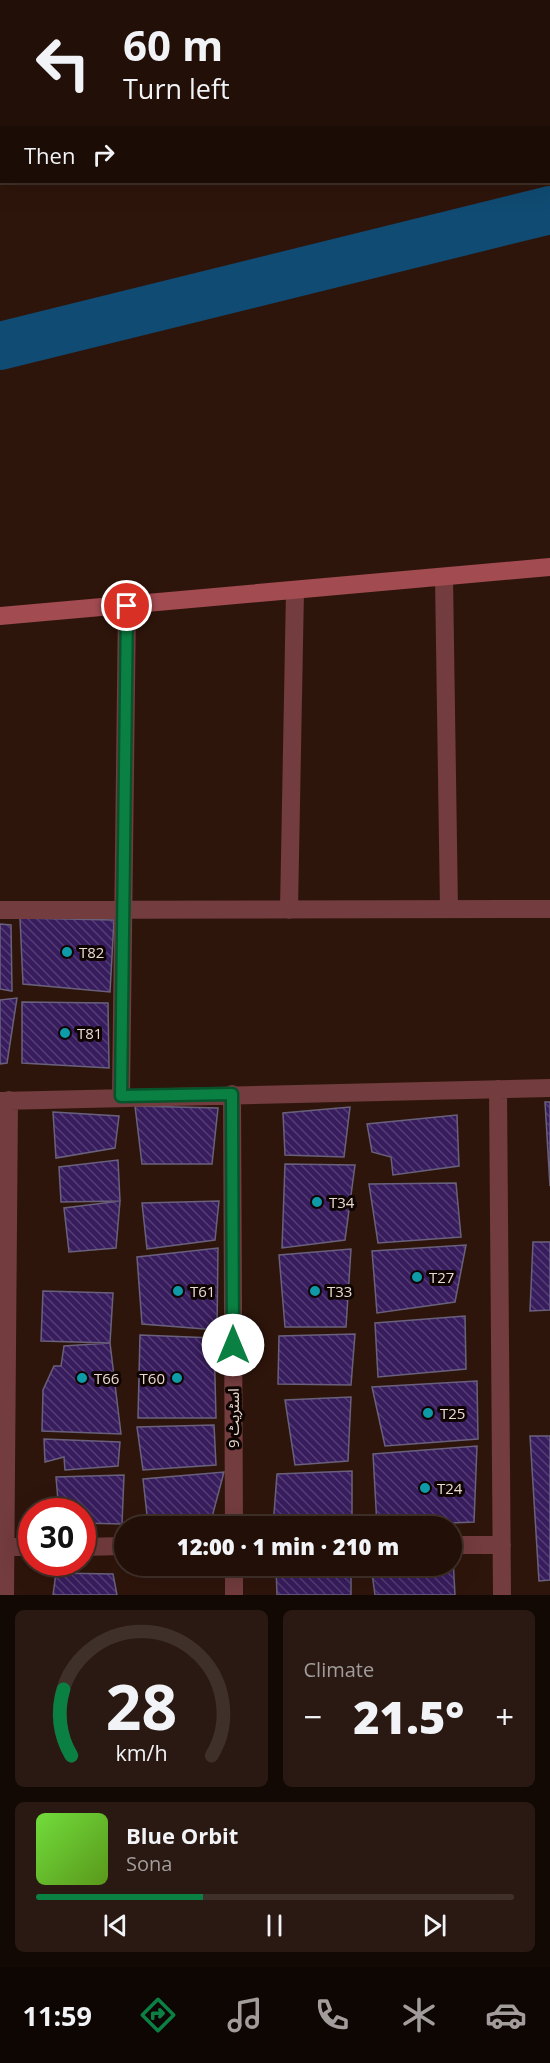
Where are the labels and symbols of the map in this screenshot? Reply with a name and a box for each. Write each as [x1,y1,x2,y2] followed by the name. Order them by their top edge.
[101,580,152,631] pin
[79,942,104,962] place label: T82
[60,945,74,959] marker: T82
[77,1023,102,1043] place label: T81
[58,1026,72,1040] marker: T81
[329,1192,355,1212] place label: T34
[310,1195,324,1209] marker: T34
[429,1267,454,1287] place label: T27
[410,1270,424,1284] marker: T27
[190,1281,215,1301] place label: T61
[327,1281,352,1301] place label: T33
[171,1284,185,1298] marker: T61
[308,1284,322,1298] marker: T33
[201,1313,265,1377] position arrow
[94,1368,119,1388] place label: T66
[140,1368,165,1388] place label: T60
[75,1371,89,1385] marker: T66
[170,1371,184,1385] marker: T60
[223,1388,243,1448] street label: اسٹریٹ 9
[440,1403,465,1423] place label: T25
[421,1406,435,1420] marker: T25
[437,1478,463,1498] place label: T24
[418,1481,432,1495] marker: T24
[18,1498,96,1576] speed limit sign: 30

